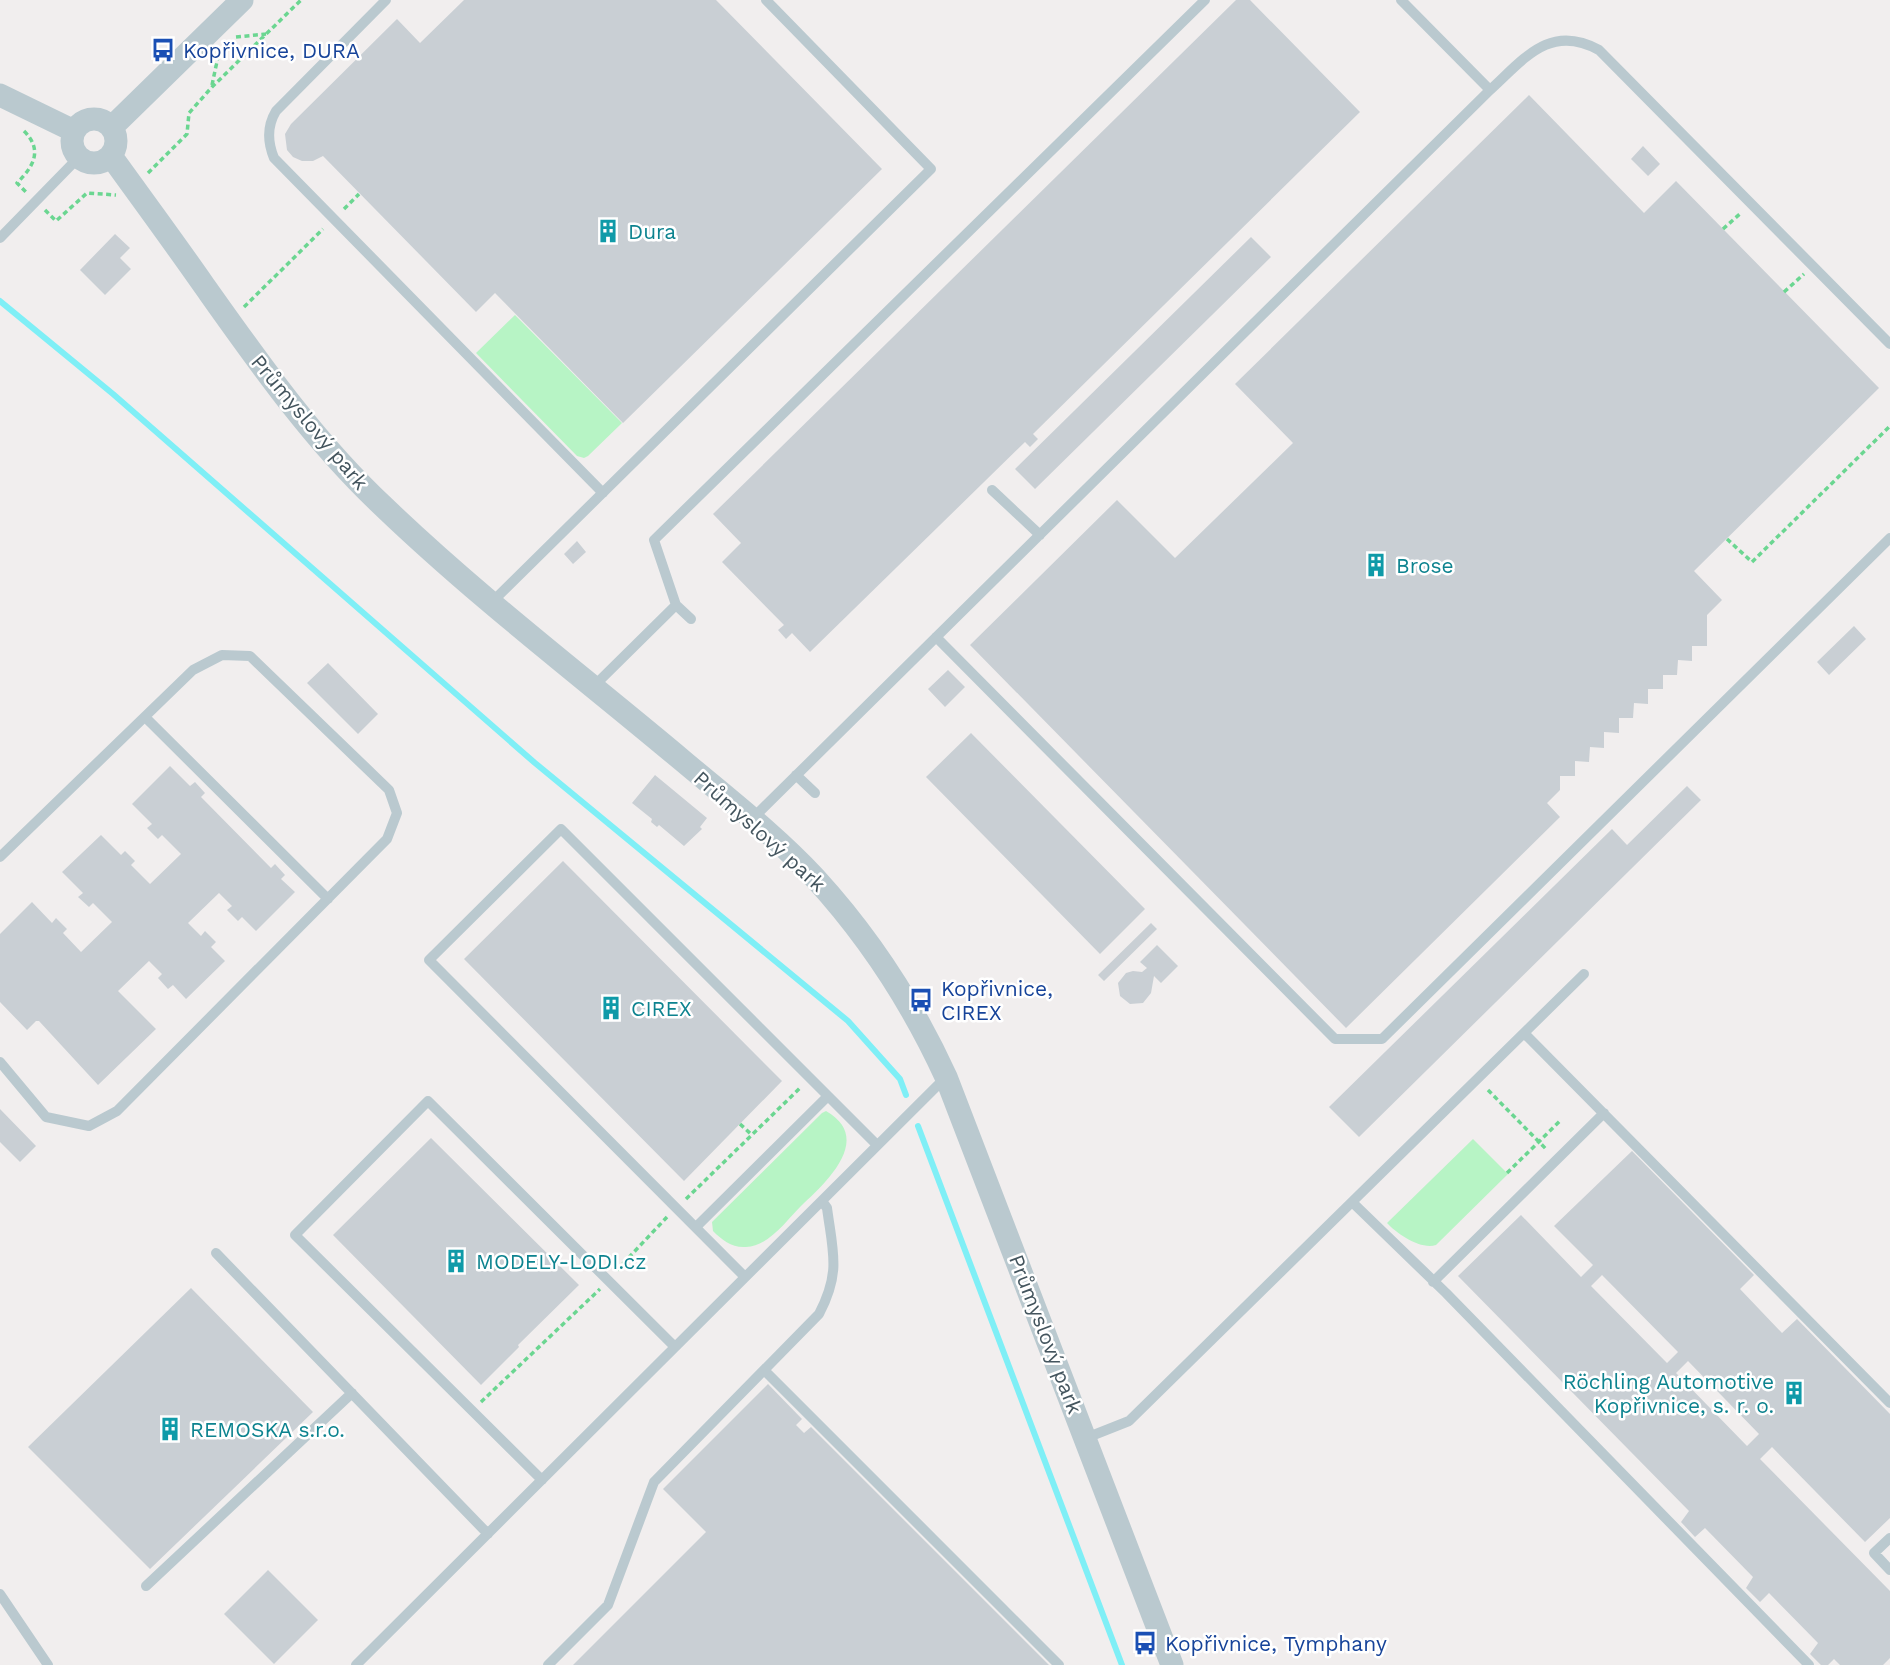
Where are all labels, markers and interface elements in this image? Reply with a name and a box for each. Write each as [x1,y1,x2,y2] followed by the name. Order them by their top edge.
[149,36,177,64] bus stop icon: Kopřivnice, DURA
[183,38,360,63] place label: Kopřivnice, DURA
[594,217,622,245] building icon: Dura
[628,219,676,244] place label: Dura
[246,349,374,495] street label: Průmyslový park
[1362,551,1390,579] building icon: Brose
[1396,553,1454,578] place label: Brose
[689,765,831,897] street label: Průmyslový park
[941,976,1053,1025] place label: Kopřivnice, CIREX
[907,986,935,1014] bus stop icon: Kopřivnice, CIREX
[597,994,625,1022] building icon: CIREX
[631,996,692,1021] place label: CIREX
[442,1247,470,1275] building icon: MODELY-LODI.cz
[476,1249,647,1274] place label: MODELY-LODI.cz
[1004,1251,1088,1417] street label: Průmyslový park
[1563,1369,1774,1418] place label: Röchling Automotive Kopřivnice, s. r. o.
[1780,1379,1808,1407] building icon: Röchling Automotive Kopřivnice, s. r. o.
[156,1415,184,1443] building icon: REMOSKA s.r.o.
[190,1417,345,1442] place label: REMOSKA s.r.o.
[1131,1629,1159,1657] bus stop icon: Kopřivnice, Tymphany
[1165,1631,1387,1656] place label: Kopřivnice, Tymphany

